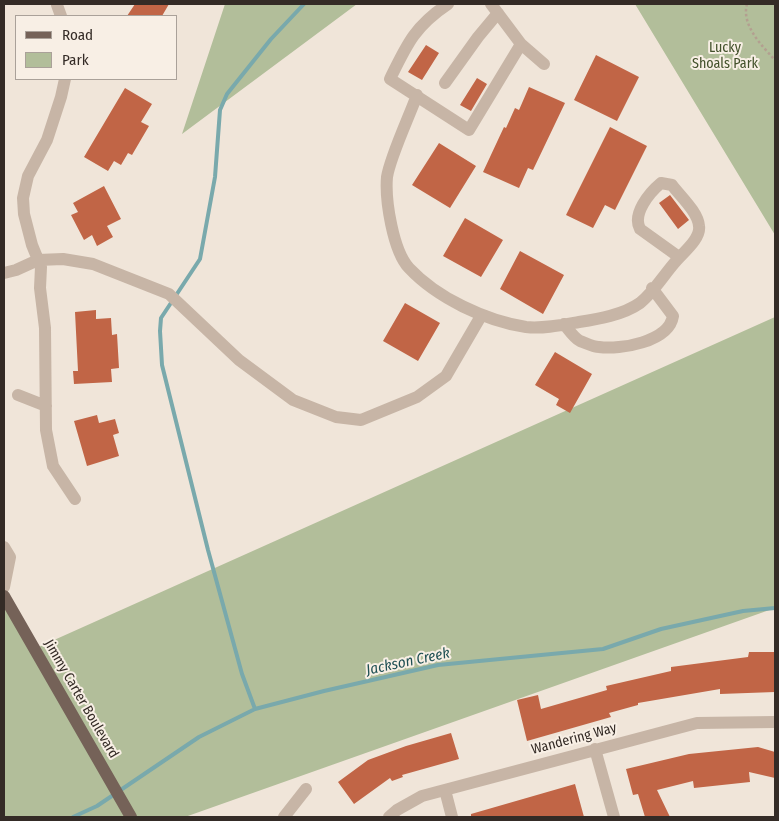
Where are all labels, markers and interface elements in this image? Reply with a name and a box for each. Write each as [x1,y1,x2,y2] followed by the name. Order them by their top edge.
[15,15,178,80] legend
[62,26,93,44] text: Road
[692,40,758,72] park label: Lucky Shoals Park
[62,51,89,69] text: Park
[40,637,122,761] street label: Jimmy Carter Boulevard
[365,644,451,680] water label: Jackson Creek
[530,720,618,758] street label: Wandering Way

